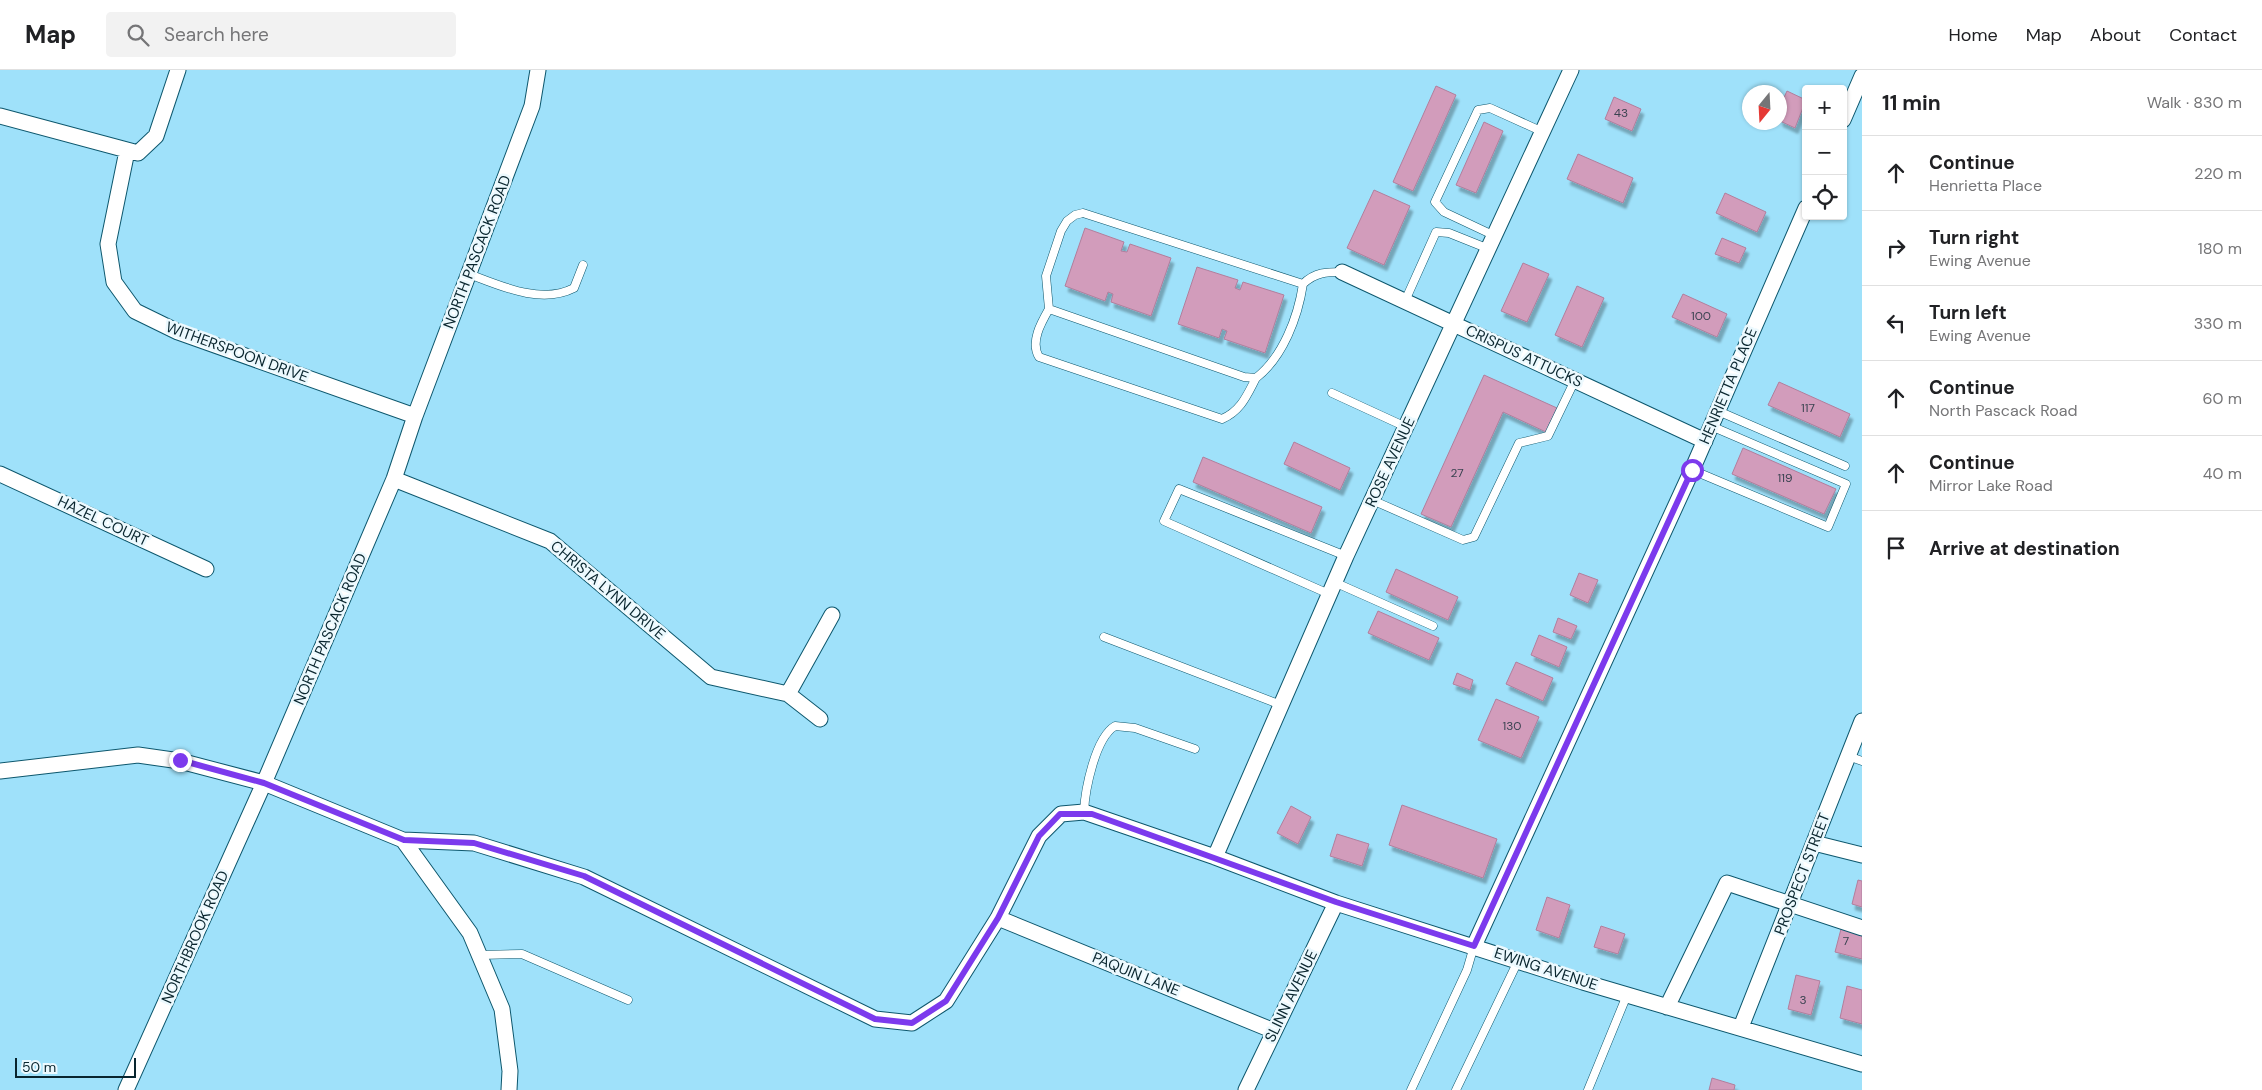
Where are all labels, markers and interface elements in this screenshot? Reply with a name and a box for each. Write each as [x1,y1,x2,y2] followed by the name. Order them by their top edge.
[106,12,456,57] search box
[25,19,76,50] text: Map
[124,21,152,49] icon: search
[164,22,269,47] text: Search here
[1948,23,1998,47] text: Home
[2026,23,2062,47] text: Map
[2090,23,2141,47] text: About
[2169,23,2237,47] text: Contact
[1742,85,1787,130] north arrow
[1802,85,1847,220] map controls
[1802,85,1847,130] button: +
[1882,89,1941,117] text: 11 min
[2147,92,2242,113] text: Walk · 830 m
[1614,105,1628,121] house number: 43
[1802,130,1847,175] button: −
[1929,150,2015,175] text: Continue
[1882,159,1910,187] icon: ahead
[2194,163,2242,184] text: 220 m
[438,172,516,332] street label: NORTH PASCACK ROAD
[1802,175,1847,220] button: locate
[1929,175,2042,196] text: Henrietta Place
[1929,225,2019,250] text: Turn right
[1882,234,1910,262] icon: right
[2198,238,2242,259] text: 180 m
[1929,250,2031,271] text: Ewing Avenue
[1929,300,2007,325] text: Turn left
[1691,308,1711,324] house number: 100
[1882,309,1910,337] icon: left
[2194,313,2242,334] text: 330 m
[163,317,311,387] street label: WITHERSPOON DRIVE
[1462,320,1586,392] street label: CRISPUS ATTUCKS
[1694,325,1762,447] street label: HENRIETTA PLACE
[1929,325,2031,346] text: Ewing Avenue
[1929,375,2015,400] text: Continue
[1882,384,1910,412] icon: ahead
[2202,388,2242,409] text: 60 m
[1801,400,1815,416] house number: 117
[1929,400,2077,421] text: North Pascack Road
[1360,414,1420,510] street label: ROSE AVENUE
[1929,450,2015,475] text: Continue
[1681,459,1704,482] route start
[1882,459,1910,487] icon: ahead
[2203,463,2242,484] text: 40 m
[1450,465,1464,481] house number: 27
[1777,470,1793,486] house number: 119
[1929,475,2053,496] text: Mirror Lake Road
[54,491,152,551] street label: HAZEL COURT
[1882,534,1910,562] icon: arrive
[546,536,670,644] street label: CHRISTA LYNN DRIVE
[1929,536,2120,561] text: Arrive at destination
[289,550,371,708] street label: NORTH PASCACK ROAD
[1502,718,1522,734] house number: 130
[169,749,192,772] route end
[1770,810,1834,938] street label: PROSPECT STREET
[157,867,233,1007] street label: NORTHBROOK ROAD
[1843,933,1849,949] house number: 7
[1492,943,1600,995] street label: EWING AVENUE
[1260,946,1322,1046] street label: SLINN AVENUE
[1089,947,1183,1001] street label: PAQUIN LANE
[1799,992,1807,1008] house number: 3
[15,1055,136,1078] scale bar
[22,1058,56,1076] text: 50 m

